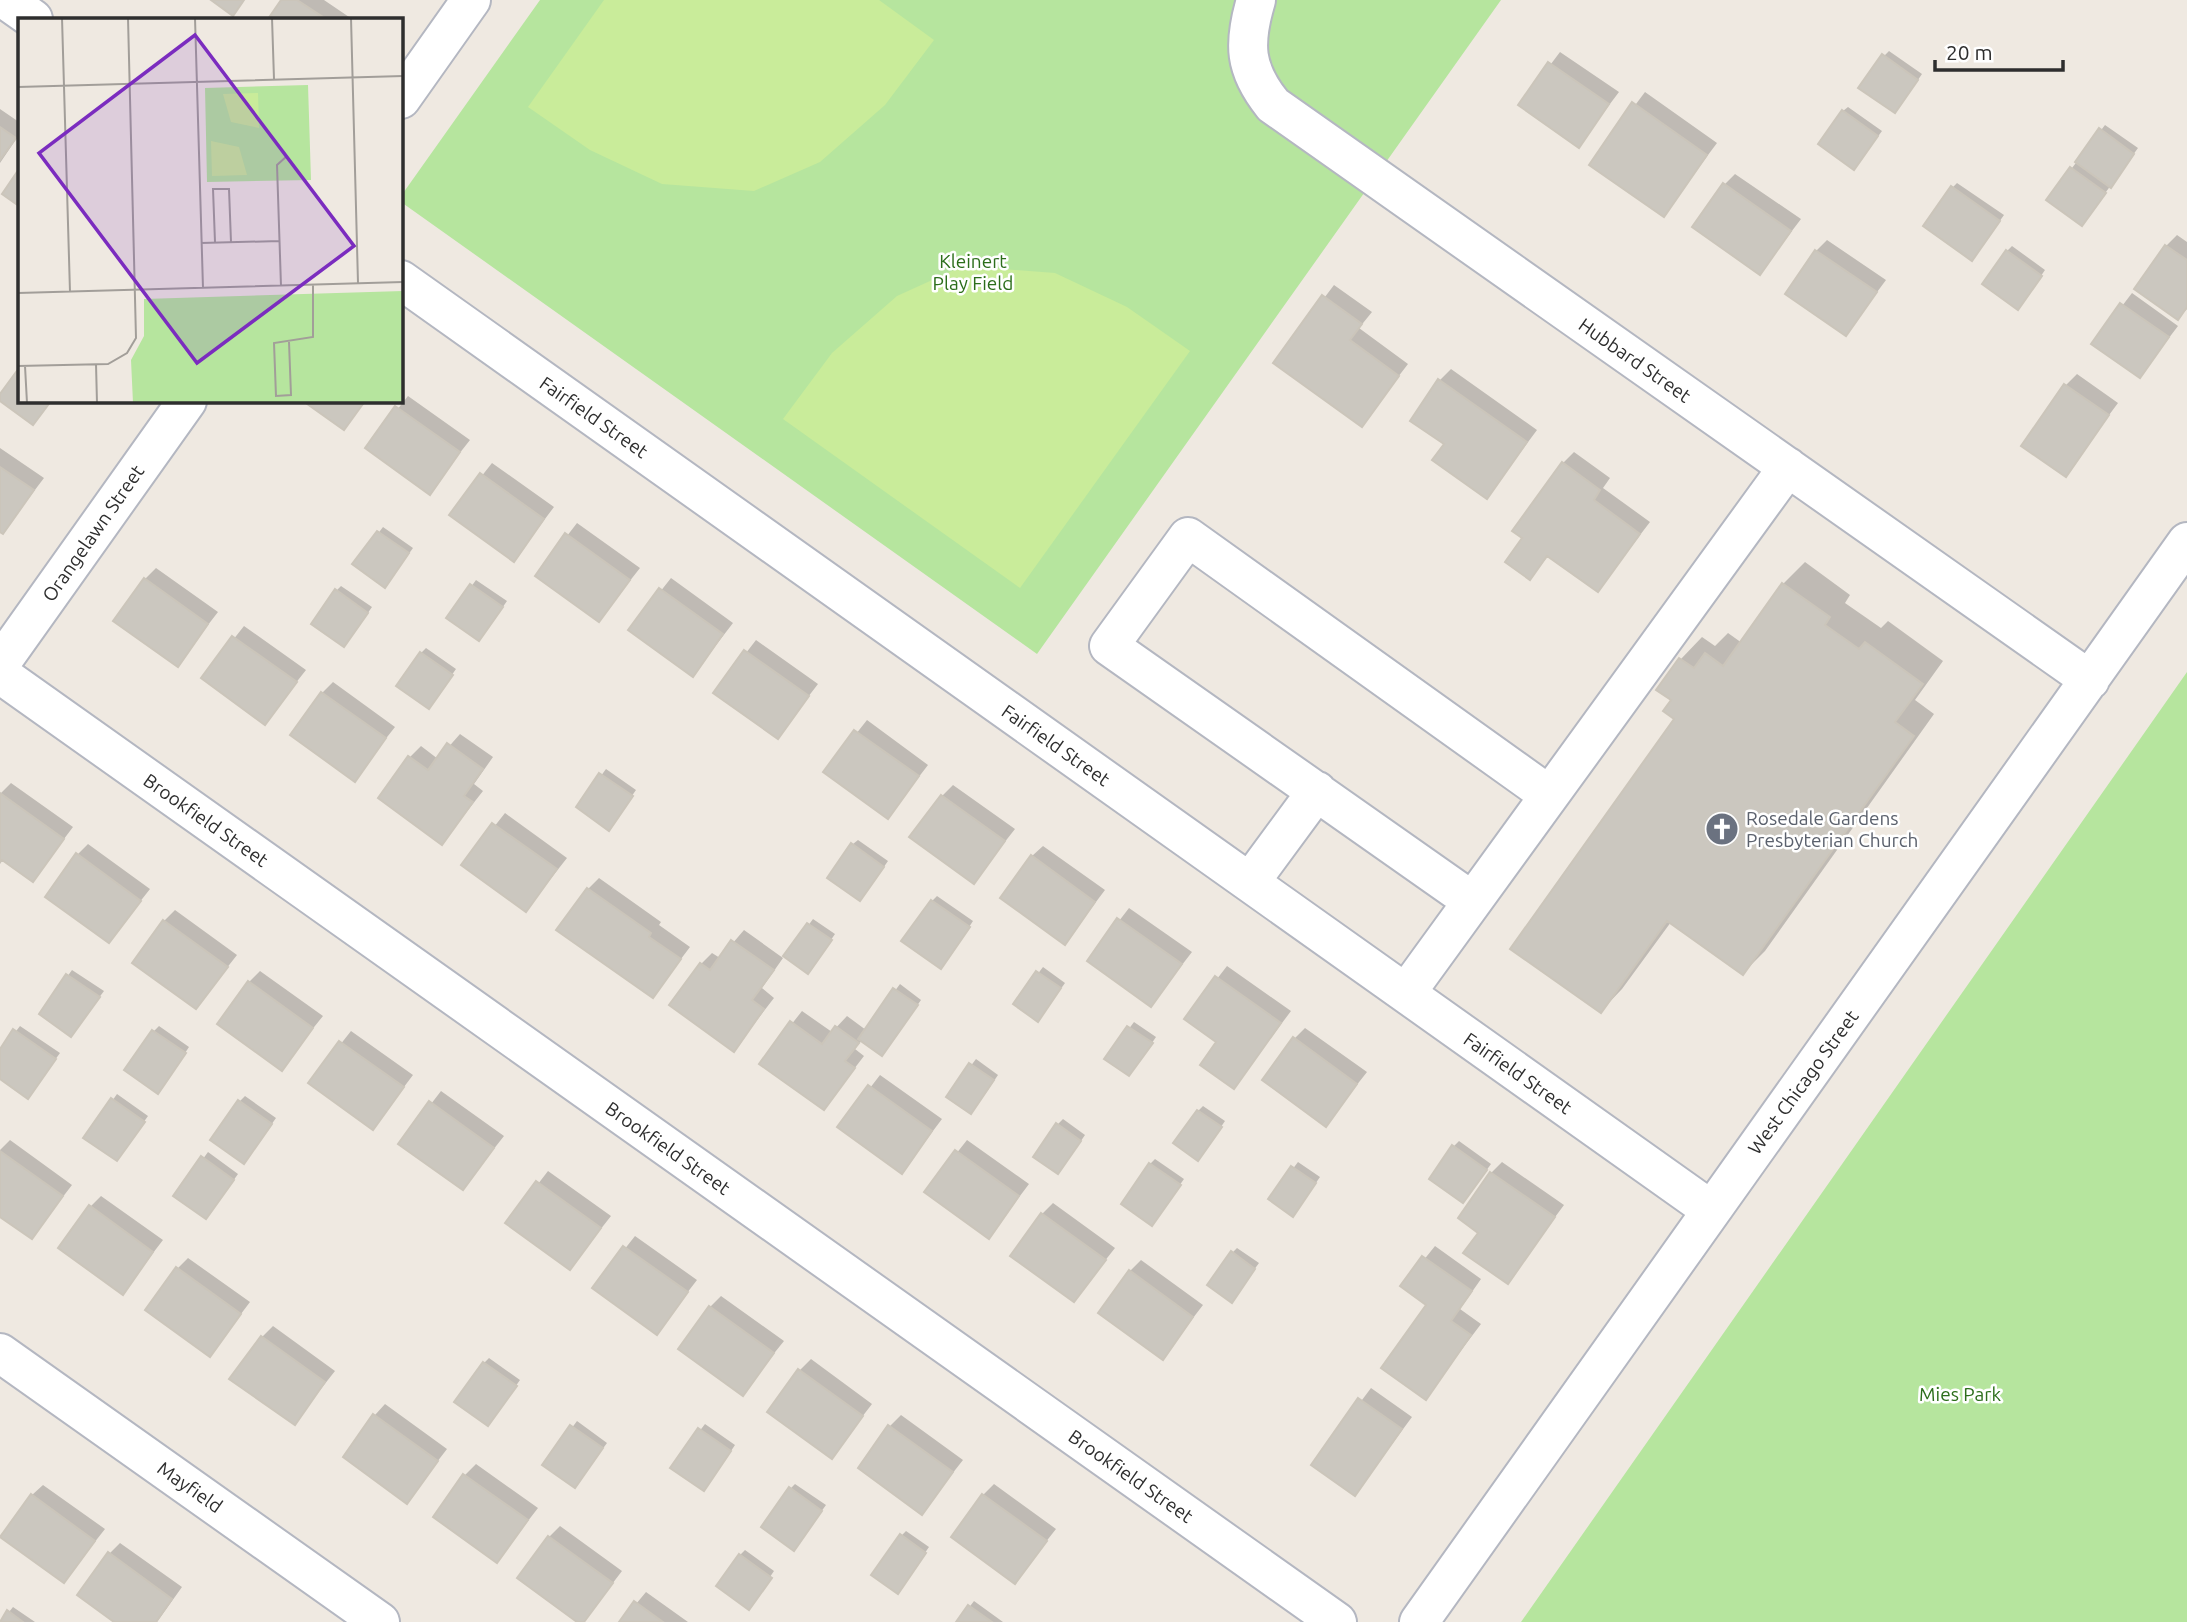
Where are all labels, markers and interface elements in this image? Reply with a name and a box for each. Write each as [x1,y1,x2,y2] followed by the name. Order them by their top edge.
[18,18,402,402] inset map
[1935,28,2063,72] scale bar
[1946,40,1993,64] text: 20 m
[933,250,1013,294] park label: Kleinert Play Field
[1575,313,1696,407] street label: Hubbard Street
[536,372,653,463] street label: Fairfield Street
[38,460,149,606] street label: Orangelawn Street
[998,700,1115,791] street label: Fairfield Street
[140,769,273,871] street label: Brookfield Street
[1746,807,1918,851] place label: Rosedale Gardens Presbyterian Church
[1703,810,1741,848] church icon: Rosedale Gardens Presbyterian Church
[1743,1005,1863,1158] street label: West Chicago Street
[1460,1028,1577,1119] street label: Fairfield Street
[602,1097,735,1199] street label: Brookfield Street
[1919,1383,2001,1405] park label: Mies Park
[1065,1425,1198,1527] street label: Brookfield Street
[153,1457,227,1517] street label: Mayfield

